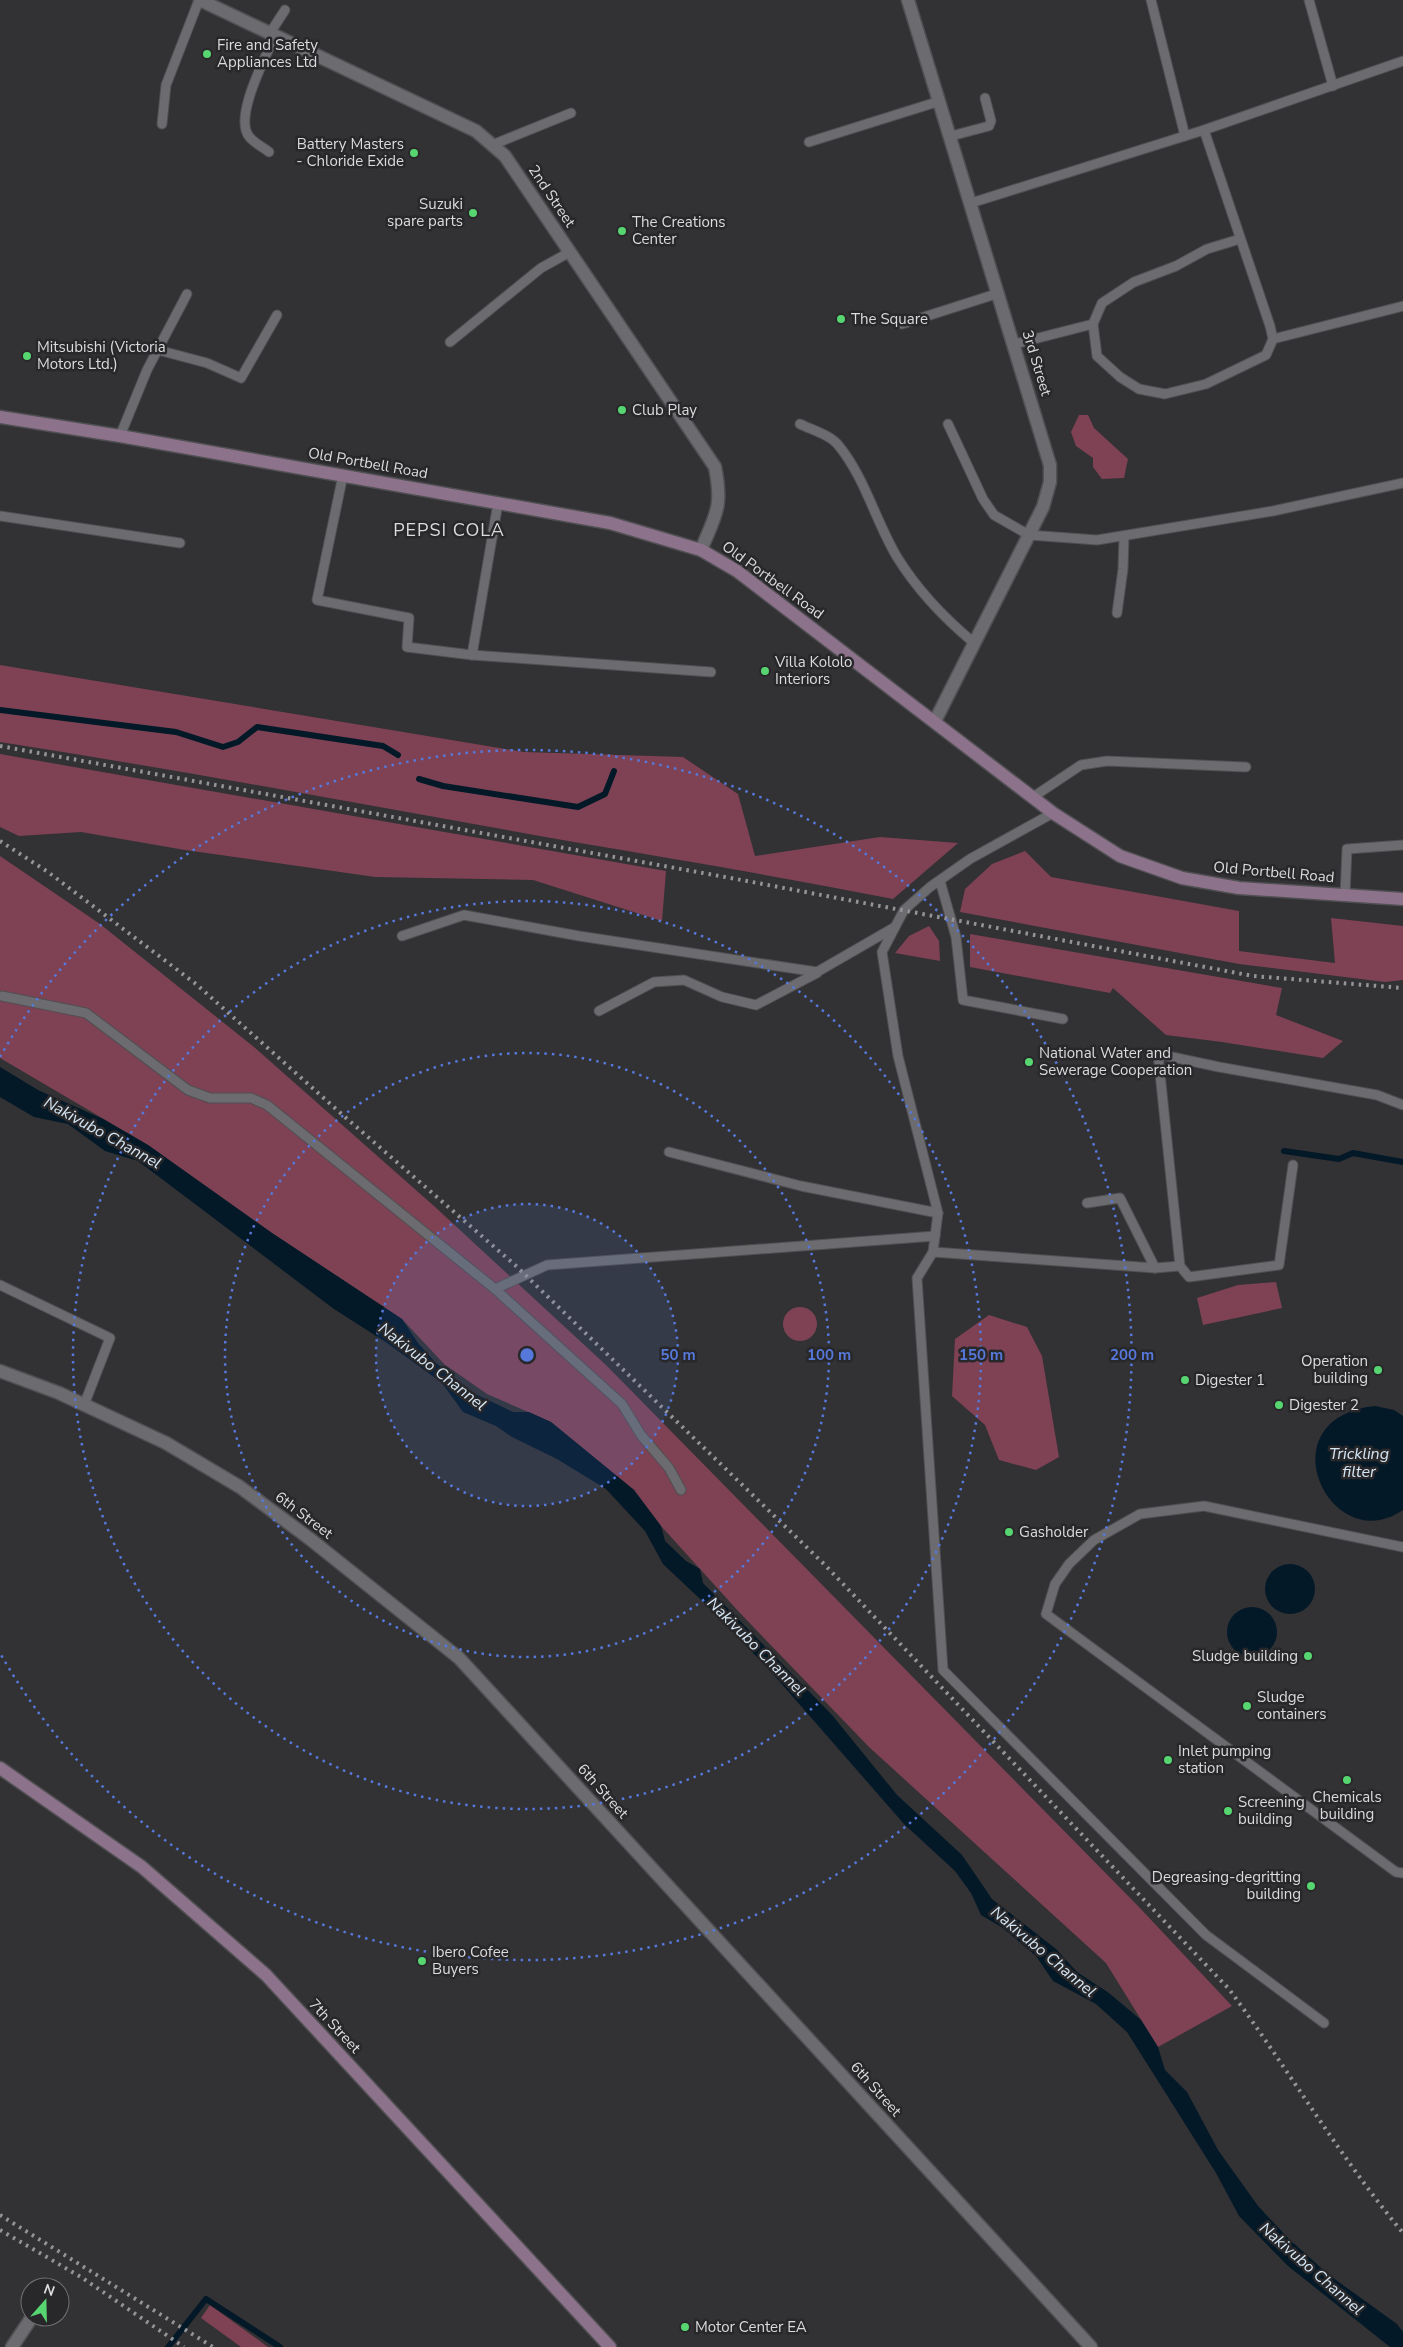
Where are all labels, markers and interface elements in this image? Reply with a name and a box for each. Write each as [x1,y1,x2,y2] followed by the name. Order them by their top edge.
[217,35,318,72] place label: Fire and Safety Appliances Ltd
[201,48,213,60] marker: Fire and Safety Appliances Ltd
[296,134,404,171] place label: Battery Masters - Chloride Exide
[408,147,420,159] marker: Battery Masters - Chloride Exide
[524,161,581,232] street label: 2nd Street
[387,194,463,231] place label: Suzuki spare parts
[467,207,479,219] marker: Suzuki spare parts
[632,212,726,249] place label: The Creations Center
[616,225,628,237] marker: The Creations Center
[851,309,928,329] place label: The Square
[835,313,847,325] marker: The Square
[1018,328,1057,399] street label: 3rd Street
[37,337,166,374] place label: Mitsubishi (Victoria Motors Ltd.)
[21,350,33,362] marker: Mitsubishi (Victoria Motors Ltd.)
[632,400,697,420] place label: Club Play
[616,404,628,416] marker: Club Play
[307,443,429,483] street label: Old Portbell Road
[393,518,505,542] district label: PEPSI COLA
[718,536,828,624] street label: Old Portbell Road
[774,652,852,689] place label: Villa Kololo Interiors
[759,665,771,677] marker: Villa Kololo Interiors
[1213,857,1335,887] street label: Old Portbell Road
[1039,1043,1192,1080] place label: National Water and Sewerage Cooperation
[1023,1056,1035,1068] marker: National Water and Sewerage Cooperation
[40,1091,166,1174] water label: Nakivubo Channel
[374,1318,491,1416] water label: Nakivubo Channel
[660,1345,696,1365] text: 50 m
[807,1345,851,1365] text: 100 m
[959,1345,1003,1365] text: 150 m
[1110,1345,1154,1365] text: 200 m
[518,1346,536,1364] centre of rings
[1301,1351,1368,1388] place label: Operation building
[1372,1364,1384,1376] marker: Operation building
[1195,1370,1265,1390] place label: Digester 1
[1179,1374,1191,1386] marker: Digester 1
[1289,1395,1359,1415] place label: Digester 2
[1273,1399,1285,1411] marker: Digester 2
[1329,1443,1389,1483] water label: Trickling filter
[271,1487,338,1544] street label: 6th Street
[1019,1522,1089,1542] place label: Gasholder
[1003,1526,1015,1538] marker: Gasholder
[702,1592,811,1701] water label: Nakivubo Channel
[1192,1646,1298,1666] place label: Sludge building
[1302,1650,1314,1662] marker: Sludge building
[1257,1687,1326,1724] place label: Sludge containers
[1241,1700,1253,1712] marker: Sludge containers
[1178,1741,1271,1778] place label: Inlet pumping station
[1162,1754,1174,1766] marker: Inlet pumping station
[573,1759,634,1823] street label: 6th Street
[1341,1774,1353,1786] marker: Chemicals building
[1312,1787,1382,1824] place label: Chemicals building
[1238,1792,1305,1829] place label: Screening building
[1222,1805,1234,1817] marker: Screening building
[1152,1867,1301,1904] place label: Degreasing-degritting building
[1305,1880,1317,1892] marker: Degreasing-degritting building
[986,1901,1101,2003] water label: Nakivubo Channel
[432,1942,509,1979] place label: Ibero Cofee Buyers
[416,1955,428,1967] marker: Ibero Cofee Buyers
[305,1994,366,2058] street label: 7th Street
[846,2057,907,2121] street label: 6th Street
[1255,2217,1368,2320] water label: Nakivubo Channel
[20,2277,70,2327] north arrow
[41,2280,57,2301] text: N
[695,2317,807,2337] place label: Motor Center EA
[679,2321,691,2333] marker: Motor Center EA

